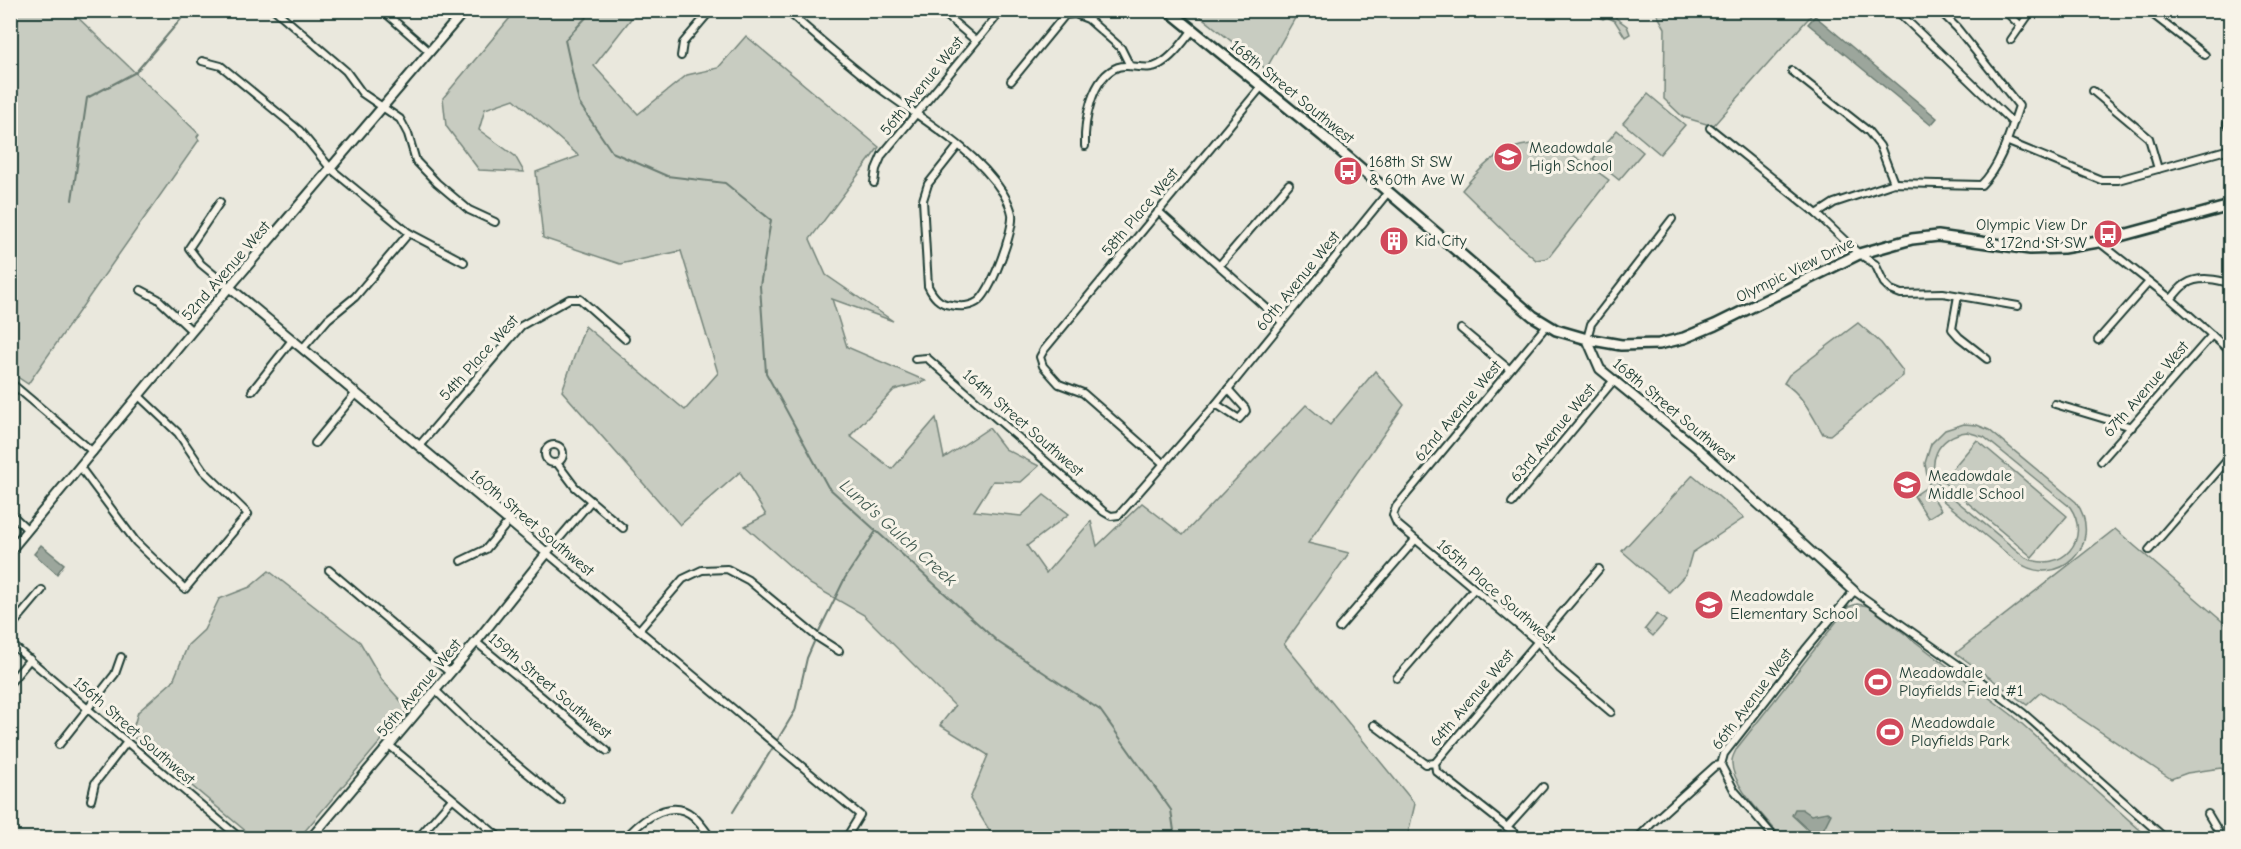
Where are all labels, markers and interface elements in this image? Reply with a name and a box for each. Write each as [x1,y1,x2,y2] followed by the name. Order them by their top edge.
[877,33,968,139] street label: 56th Avenue West
[1226,36,1358,148] street label: 168th Street Southwest
[1529,139,1613,175] place label: Meadowdale High School
[1492,141,1524,173] school or university icon: Meadowdale High School
[1369,153,1465,189] place label: 168th St SW & 60th Ave W
[1332,155,1364,187] bus stop icon: 168th St SW & 60th Ave W
[1098,164,1182,260] street label: 58th Place West
[1976,216,2088,252] place label: Olympic View Dr & 172nd St SW
[178,217,274,324] street label: 52nd Avenue West
[2092,218,2124,250] bus stop icon: Olympic View Dr & 172nd St SW
[1378,225,1410,257] building icon: Kid City
[1252,227,1344,334] street label: 60th Avenue West
[1415,232,1467,250] place label: Kid City
[1733,234,1857,306] street label: Olympic View Drive
[436,311,522,404] street label: 54th Place West
[2100,337,2193,441] street label: 67th Avenue West
[1609,355,1739,468] street label: 168th Street Southwest
[1411,357,1506,465] street label: 62nd Avenue West
[959,366,1087,481] street label: 164th Street Southwest
[1507,380,1600,486] street label: 63rd Avenue West
[467,466,598,580] street label: 160th Street Southwest
[1928,467,2024,503] place label: Meadowdale Middle School
[1891,469,1923,501] school or university icon: Meadowdale Middle School
[835,475,961,591] water label: Lund's Gulch Creek
[1433,536,1559,649] street label: 165th Place Southwest
[1730,587,1858,623] place label: Meadowdale Elementary School
[1693,589,1725,621] school or university icon: Meadowdale Elementary School
[485,629,615,743] street label: 159th Street Southwest
[373,635,465,740] street label: 56th Avenue West
[1708,645,1796,753] street label: 66th Avenue West
[1426,646,1518,750] street label: 64th Avenue West
[1899,664,2023,700] place label: Meadowdale Playfields Field #1
[1862,666,1894,698] sports icon: Meadowdale Playfields Field #1
[70,673,199,789] street label: 156th Street Southwest
[1911,714,2010,750] place label: Meadowdale Playfields Park
[1874,716,1906,748] sports icon: Meadowdale Playfields Park

